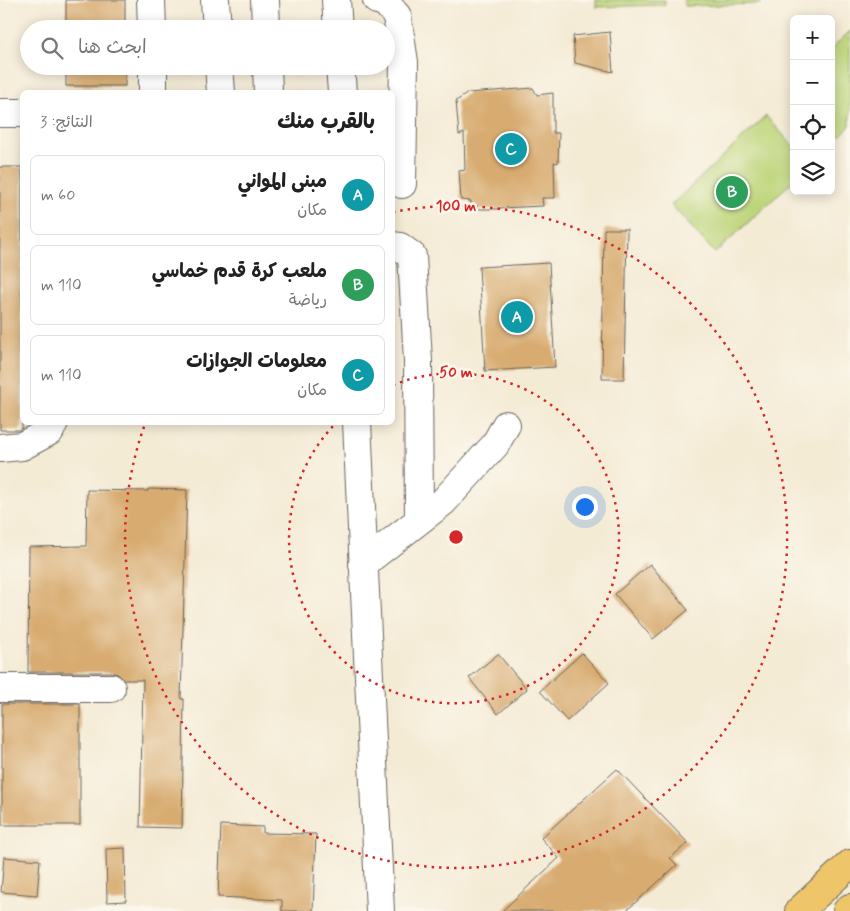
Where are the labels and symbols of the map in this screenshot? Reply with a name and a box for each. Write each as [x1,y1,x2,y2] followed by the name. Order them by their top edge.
[495,130,527,168] pin: C
[716,173,748,211] pin: B
[436,197,476,217] text: 100 m
[501,298,533,336] pin: A
[439,363,473,383] text: 50 m
[572,494,598,520] your location
[447,528,465,546] centre of rings

